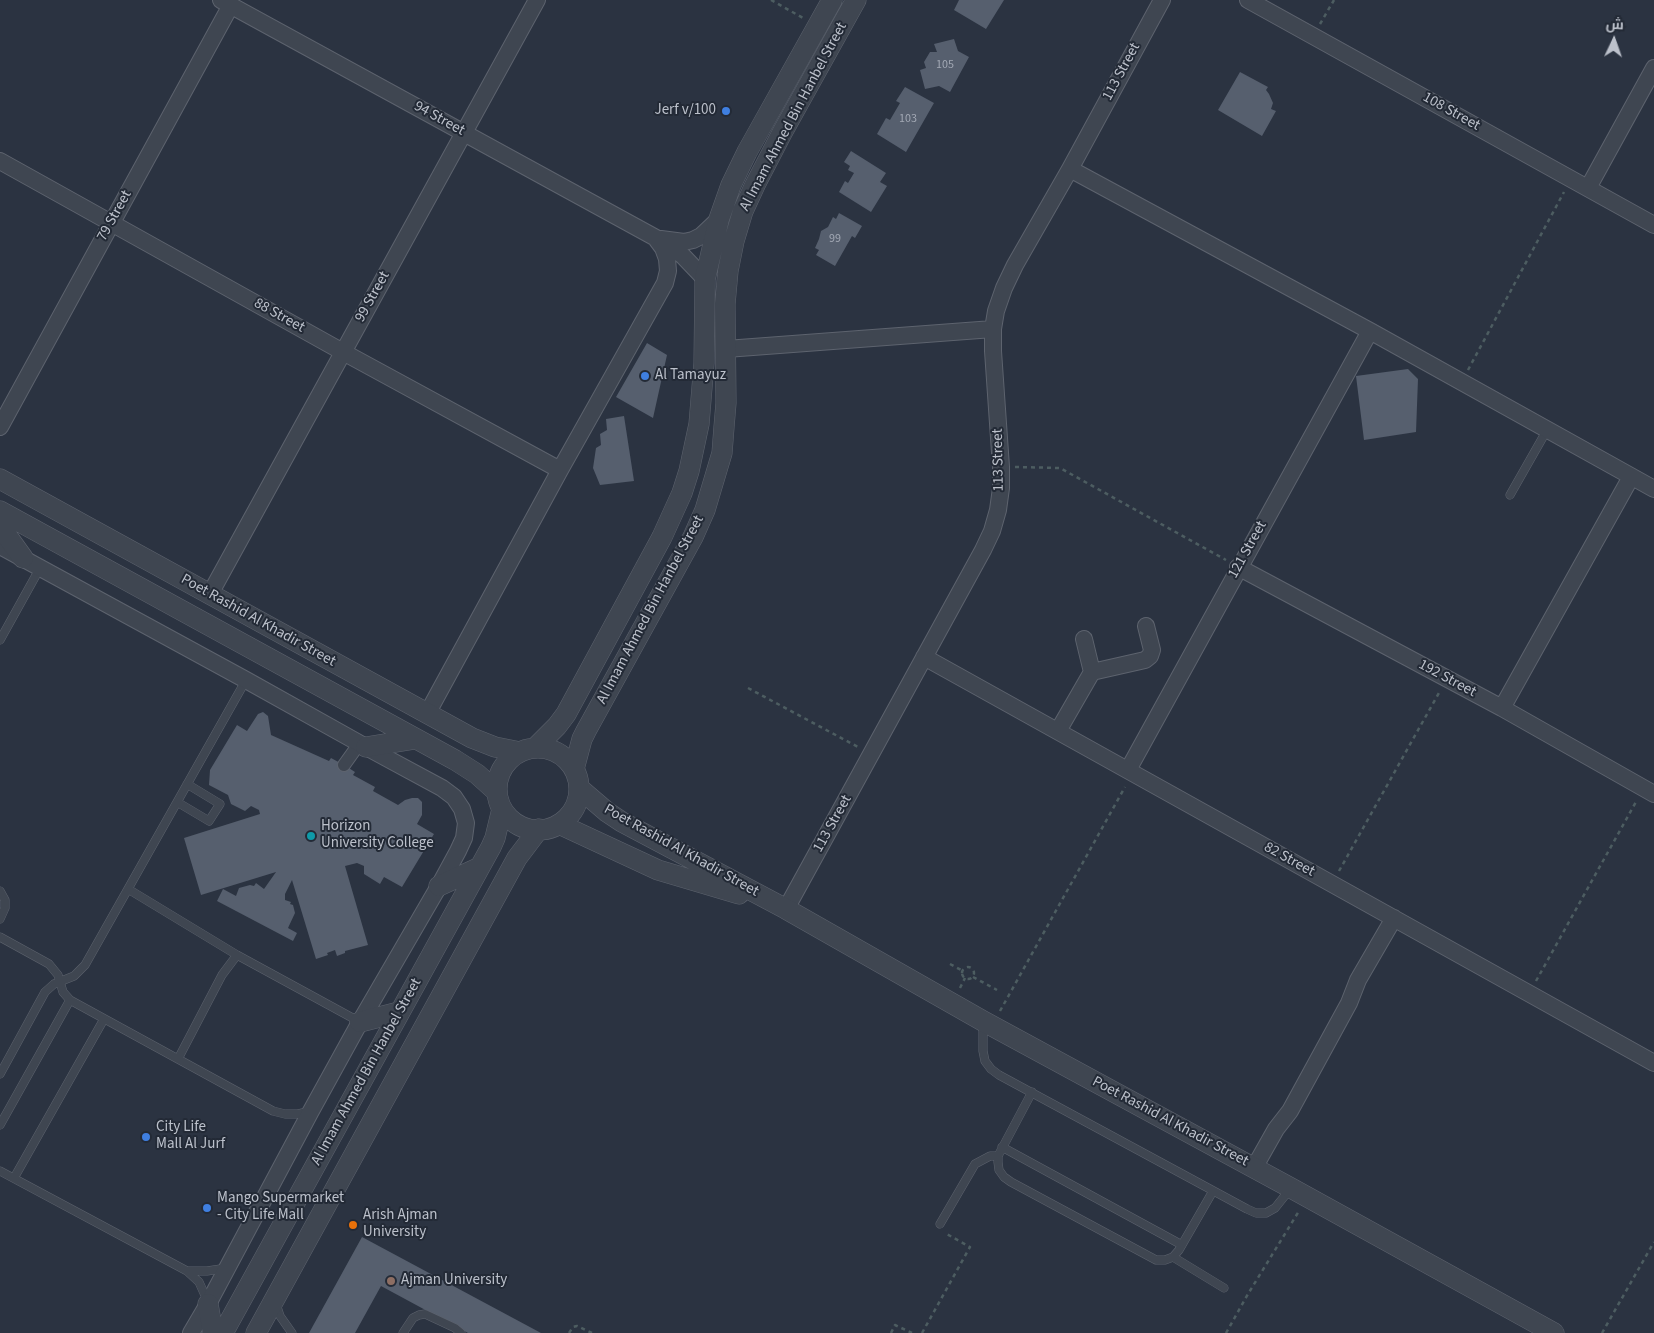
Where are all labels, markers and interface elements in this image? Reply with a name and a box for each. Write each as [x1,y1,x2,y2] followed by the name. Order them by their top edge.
[1589,15,1639,65] north arrow
[1605,15,1624,35] text: ش
[736,20,852,214] street label: Al Imam Ahmed Bin Hanbel Street
[1099,40,1145,104] street label: 113 Street
[936,58,954,72] house number: 105
[1419,89,1483,135] street label: 108 Street
[410,98,468,140] street label: 94 Street
[654,102,716,120] place label: Jerf v/100
[720,105,732,117] marker: Jerf v/100
[899,112,917,126] house number: 103
[94,187,136,245] street label: 79 Street
[829,232,841,246] house number: 99
[352,268,394,326] street label: 99 Street
[250,295,308,337] street label: 88 Street
[655,367,726,385] place label: Al Tamayuz
[639,370,651,382] marker: Al Tamayuz
[989,428,1009,492] street label: 113 Street
[593,513,709,707] street label: Al Imam Ahmed Bin Hanbel Street
[1225,518,1271,582] street label: 121 Street
[177,571,339,671] street label: Poet Rashid Al Khadir Street
[1415,656,1479,702] street label: 192 Street
[810,792,856,856] street label: 113 Street
[600,801,762,901] street label: Poet Rashid Al Khadir Street
[321,818,434,853] place label: Horizon University College
[305,830,317,842] marker: Horizon University College
[1260,839,1318,881] street label: 82 Street
[308,975,426,1169] street label: Al Imam Ahmed Bin Hanbel Street
[1089,1073,1251,1171] street label: Poet Rashid Al Khadir Street
[156,1119,225,1154] place label: City Life Mall Al Jurf
[140,1131,152,1143] marker: City Life Mall Al Jurf
[217,1190,344,1225] place label: Mango Supermarket - City Life Mall
[201,1202,213,1214] marker: Mango Supermarket - City Life Mall
[363,1207,438,1242] place label: Arish Ajman University
[347,1219,359,1231] marker: Arish Ajman University
[401,1272,507,1290] place label: Ajman University
[385,1275,397,1287] marker: Ajman University

